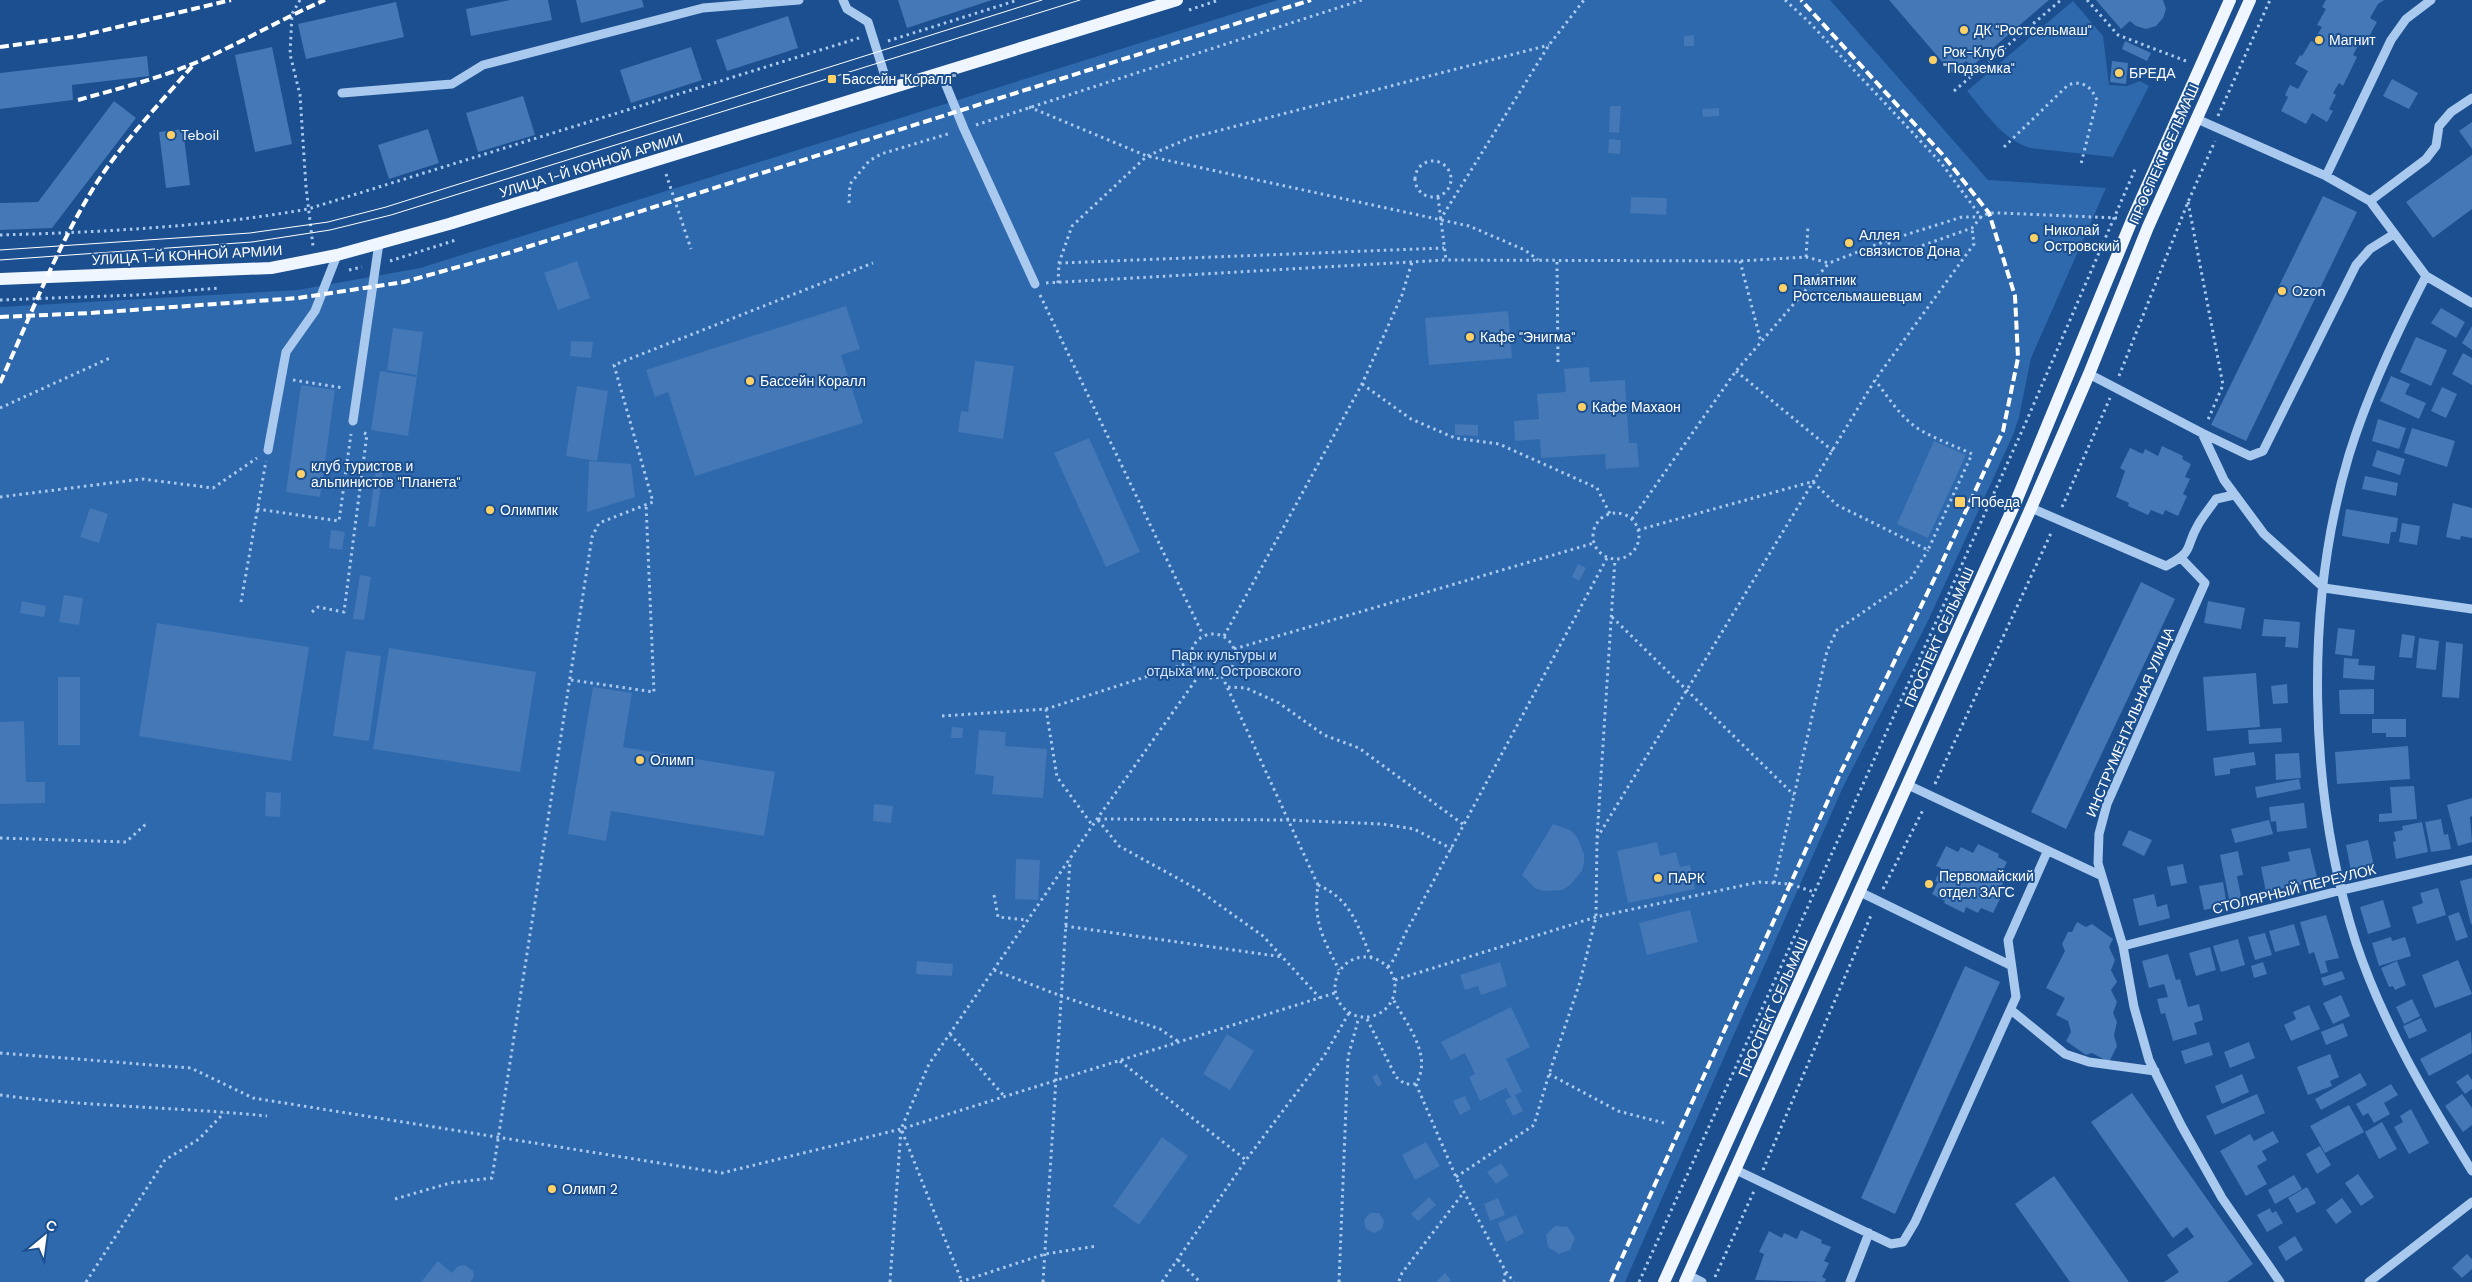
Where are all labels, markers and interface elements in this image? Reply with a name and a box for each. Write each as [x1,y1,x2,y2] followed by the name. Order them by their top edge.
[1974,21,2092,39] place label: ДК "Ростсельмаш"
[1958,24,1970,36] marker: ДК "Ростсельмаш"
[2329,31,2376,49] place label: Магнит
[2313,34,2325,46] marker: Магнит
[1943,43,2015,77] place label: Рок-Клуб "Подземка"
[1927,54,1939,66] marker: Рок-Клуб "Подземка"
[2129,64,2176,82] place label: БРЕДА
[2113,67,2125,79] marker: БРЕДА
[842,70,956,88] place label: Бассейн "Коралл"
[826,73,838,85] marker: Бассейн "Коралл"
[2125,81,2203,227] street label: ПРОСПЕКТ СЕЛЬМАШ
[181,126,219,144] place label: Teboil
[497,128,685,202] street label: УЛИЦА 1-Й КОННОЙ АРМИИ
[165,129,177,141] marker: Teboil
[2044,221,2120,255] place label: Николай Островский
[1859,226,1960,260] place label: Аллея связистов Дона
[2028,232,2040,244] marker: Николай Островский
[1843,237,1855,249] marker: Аллея связистов Дона
[91,241,283,269] street label: УЛИЦА 1-Й КОННОЙ АРМИИ
[1793,271,1922,305] place label: Памятник Ростсельмашевцам
[1777,282,1789,294] marker: Памятник Ростсельмашевцам
[2292,282,2326,300] place label: Ozon
[2276,285,2288,297] marker: Ozon
[1480,328,1575,346] place label: Кафе "Энигма"
[1464,331,1476,343] marker: Кафе "Энигма"
[760,372,866,390] place label: Бассейн Коралл
[744,375,756,387] marker: Бассейн Коралл
[1592,398,1681,416] place label: Кафе Махаон
[1576,401,1588,413] marker: Кафе Махаон
[311,457,461,491] place label: клуб туристов и альпинистов "Планета"
[295,468,307,480] marker: клуб туристов и альпинистов "Планета"
[1971,493,2020,511] place label: Победа
[1953,495,1967,509] marker: Победа
[500,501,559,519] place label: Олимпик
[484,504,496,516] marker: Олимпик
[1900,564,1978,710] street label: ПРОСПЕКТ СЕЛЬМАШ
[2082,624,2178,819] street label: ИНСТРУМЕНТАЛЬНАЯ УЛИЦА
[1147,646,1302,680] park label: Парк культуры и отдыха им. Островского
[650,751,694,769] place label: Олимп
[634,754,646,766] marker: Олимп
[2210,860,2378,918] street label: СТОЛЯРНЫЙ ПЕРЕУЛОК
[1939,867,2034,901] place label: Первомайский отдел ЗАГС
[1668,869,1706,887] place label: ПАРК
[1652,872,1664,884] marker: ПАРК
[1923,878,1935,890] marker: Первомайский отдел ЗАГС
[1734,934,1812,1080] street label: ПРОСПЕКТ СЕЛЬМАШ
[562,1180,618,1198] place label: Олимп 2
[546,1183,558,1195] marker: Олимп 2
[20,1212,70,1262] north arrow
[43,1215,60,1236] text: С

